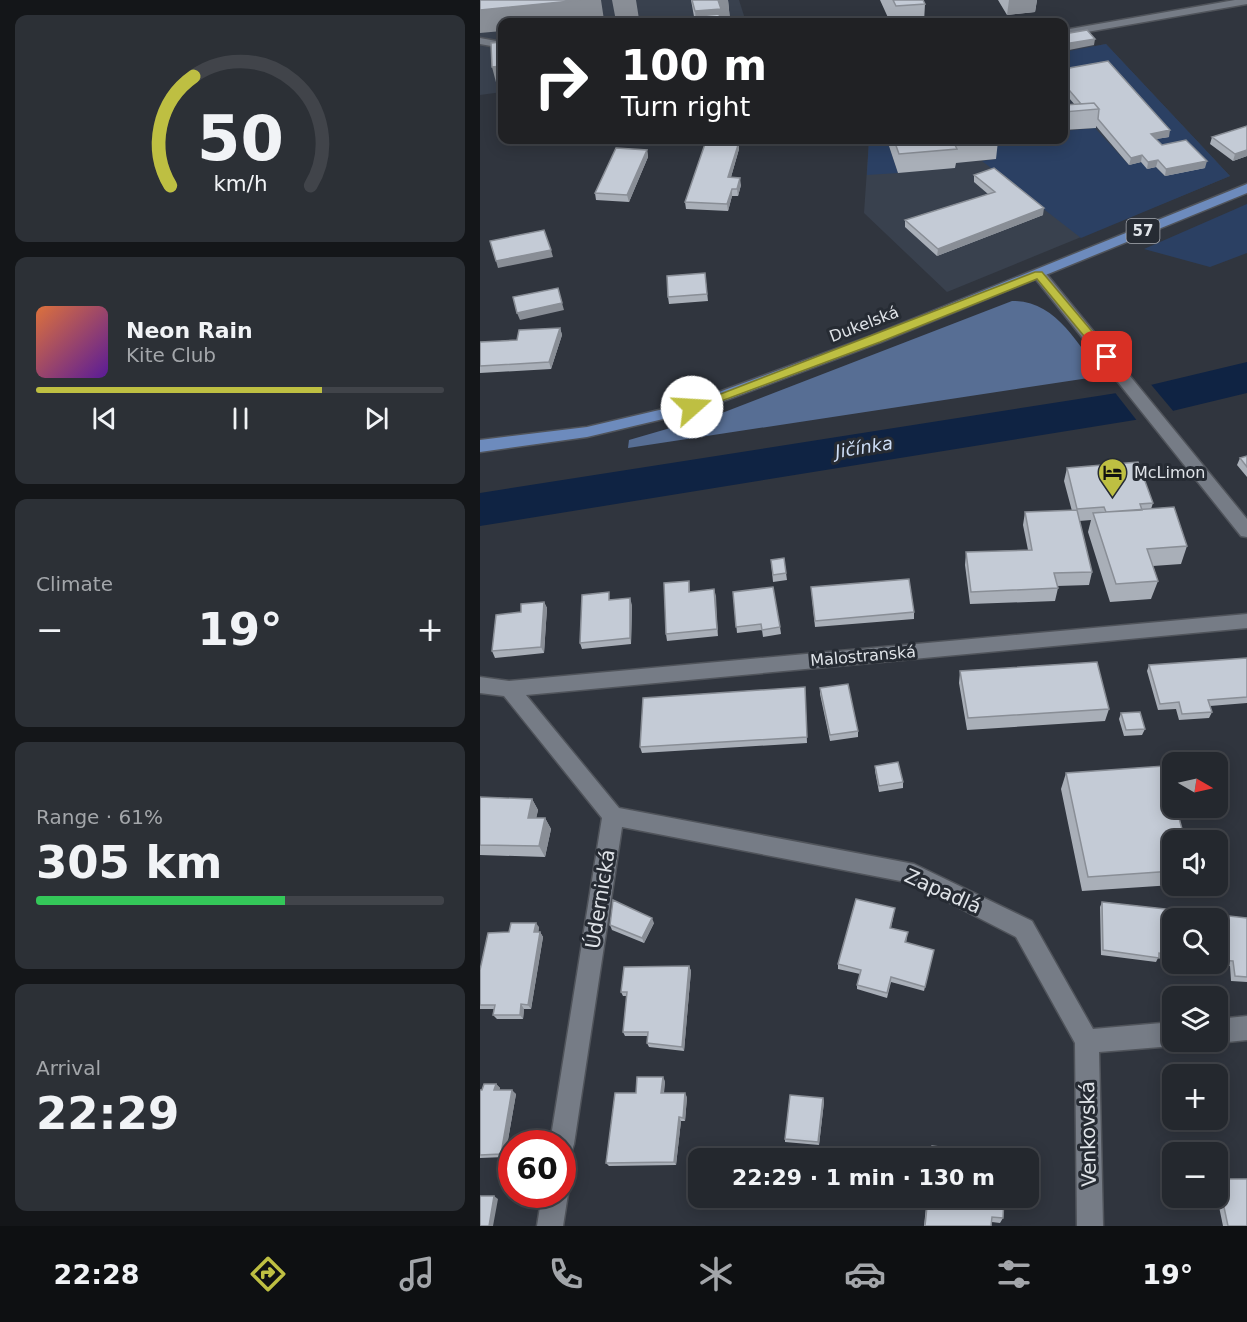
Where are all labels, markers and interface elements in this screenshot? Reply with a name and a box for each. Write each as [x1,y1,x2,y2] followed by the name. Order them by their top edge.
[621,41,767,90] text: 100 m
[522,42,600,120] icon: right
[621,91,750,122] text: Turn right
[197,102,283,175] text: 50
[213,171,267,196] text: km/h
[1126,219,1160,243] road number: 57
[827,302,901,346] street label: Dukelská
[126,318,253,343] text: Neon Rain
[1081,331,1132,382] pin
[1090,340,1123,373] icon: arrive
[126,343,216,367] text: Kite Club
[660,375,724,439] position arrow
[88,402,121,435] icon: previous
[224,402,257,435] icon: pause
[360,402,393,435] icon: next
[831,432,894,462] water label: Jičínka
[1097,456,1129,498] hotel icon: McLimon
[1134,463,1205,482] place label: McLimon
[36,572,113,596] text: Climate
[197,603,283,656] text: 19°
[36,610,64,649] text: −
[416,610,444,649] text: +
[809,642,917,670] street label: Malostranská
[1162,752,1228,818] north arrow
[1162,752,1228,1208] map controls
[36,805,163,829] text: Range · 61%
[1162,830,1228,896] button: sound
[36,836,222,889] text: 305 km
[580,848,620,950] street label: Údernická
[901,863,985,919] street label: Zapadlá
[1162,908,1228,974] button: search
[1162,986,1228,1052] button: layers
[36,1056,101,1080] text: Arrival
[1162,1064,1228,1130] button: +
[1075,1081,1101,1187] street label: Venkovská
[36,1087,179,1140] text: 22:29
[498,1130,576,1208] speed limit sign: 60
[1162,1142,1228,1208] button: −
[732,1165,995,1190] text: 22:29 · 1 min · 130 m
[247,1253,289,1295] icon: directions
[396,1253,438,1295] icon: music
[545,1253,587,1295] icon: phone
[695,1253,737,1295] icon: climate
[844,1253,886,1295] icon: car
[993,1253,1035,1295] icon: filters
[54,1259,140,1290] text: 22:28
[1142,1259,1193,1290] text: 19°

